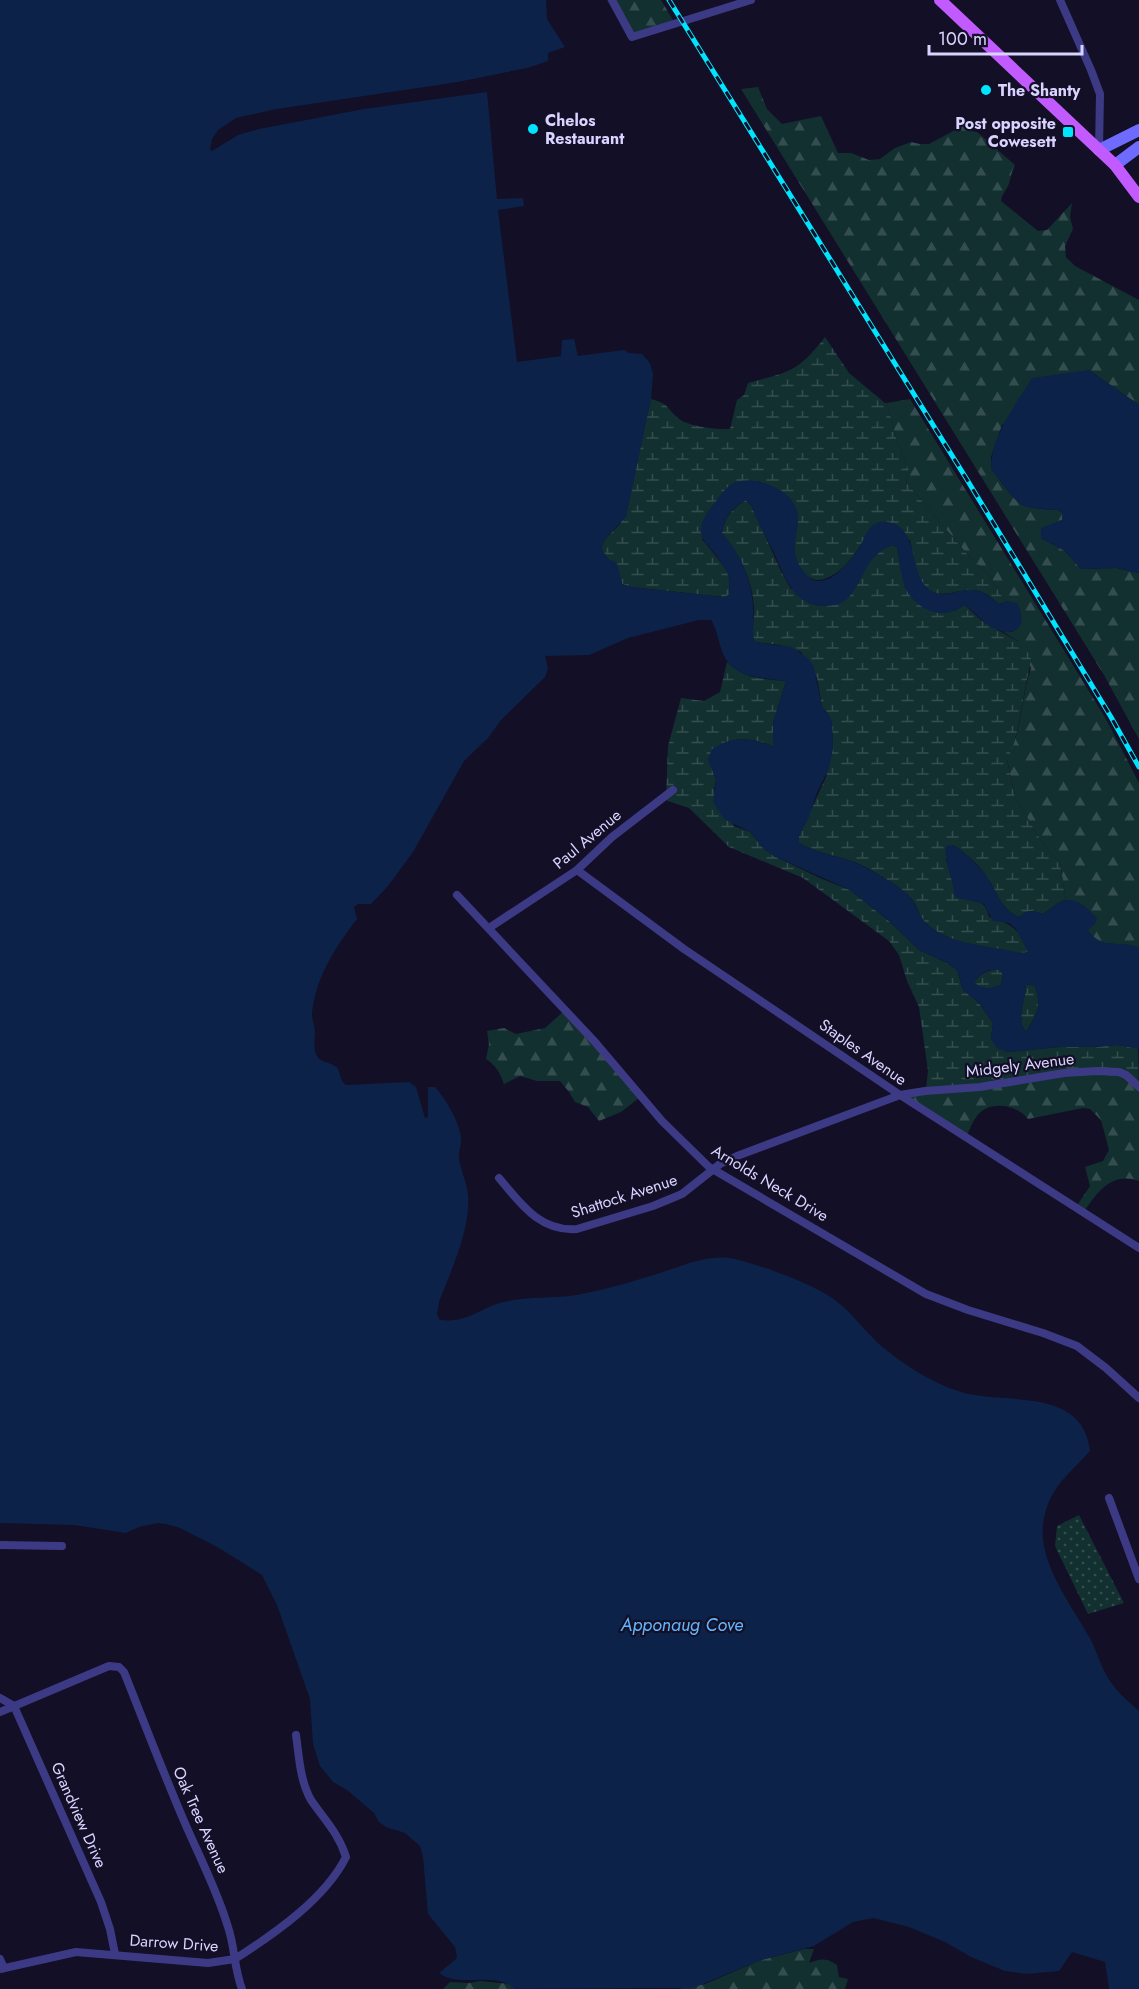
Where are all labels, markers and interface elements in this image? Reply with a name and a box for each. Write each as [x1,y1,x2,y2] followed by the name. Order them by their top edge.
[929,18,1082,56] scale bar
[938,26,987,52] text: 100 m
[998,79,1081,102] place label: The Shanty
[979,83,993,97] marker: The Shanty
[545,109,625,150] place label: Chelos Restaurant
[955,112,1057,153] place label: Post opposite Cowesett
[526,122,540,136] marker: Chelos Restaurant
[1061,125,1075,139] marker: Post opposite Cowesett
[548,804,626,874] street label: Paul Avenue
[814,1013,912,1091] street label: Staples Avenue
[965,1047,1075,1083] street label: Midgely Avenue
[707,1139,833,1227] street label: Arnolds Neck Drive
[568,1168,680,1224] street label: Shattock Avenue
[620,1612,743,1638] water label: Apponaug Cove
[45,1758,113,1872] street label: Grandview Drive
[167,1763,235,1877] street label: Oak Tree Avenue
[129,1928,219,1958] street label: Darrow Drive

